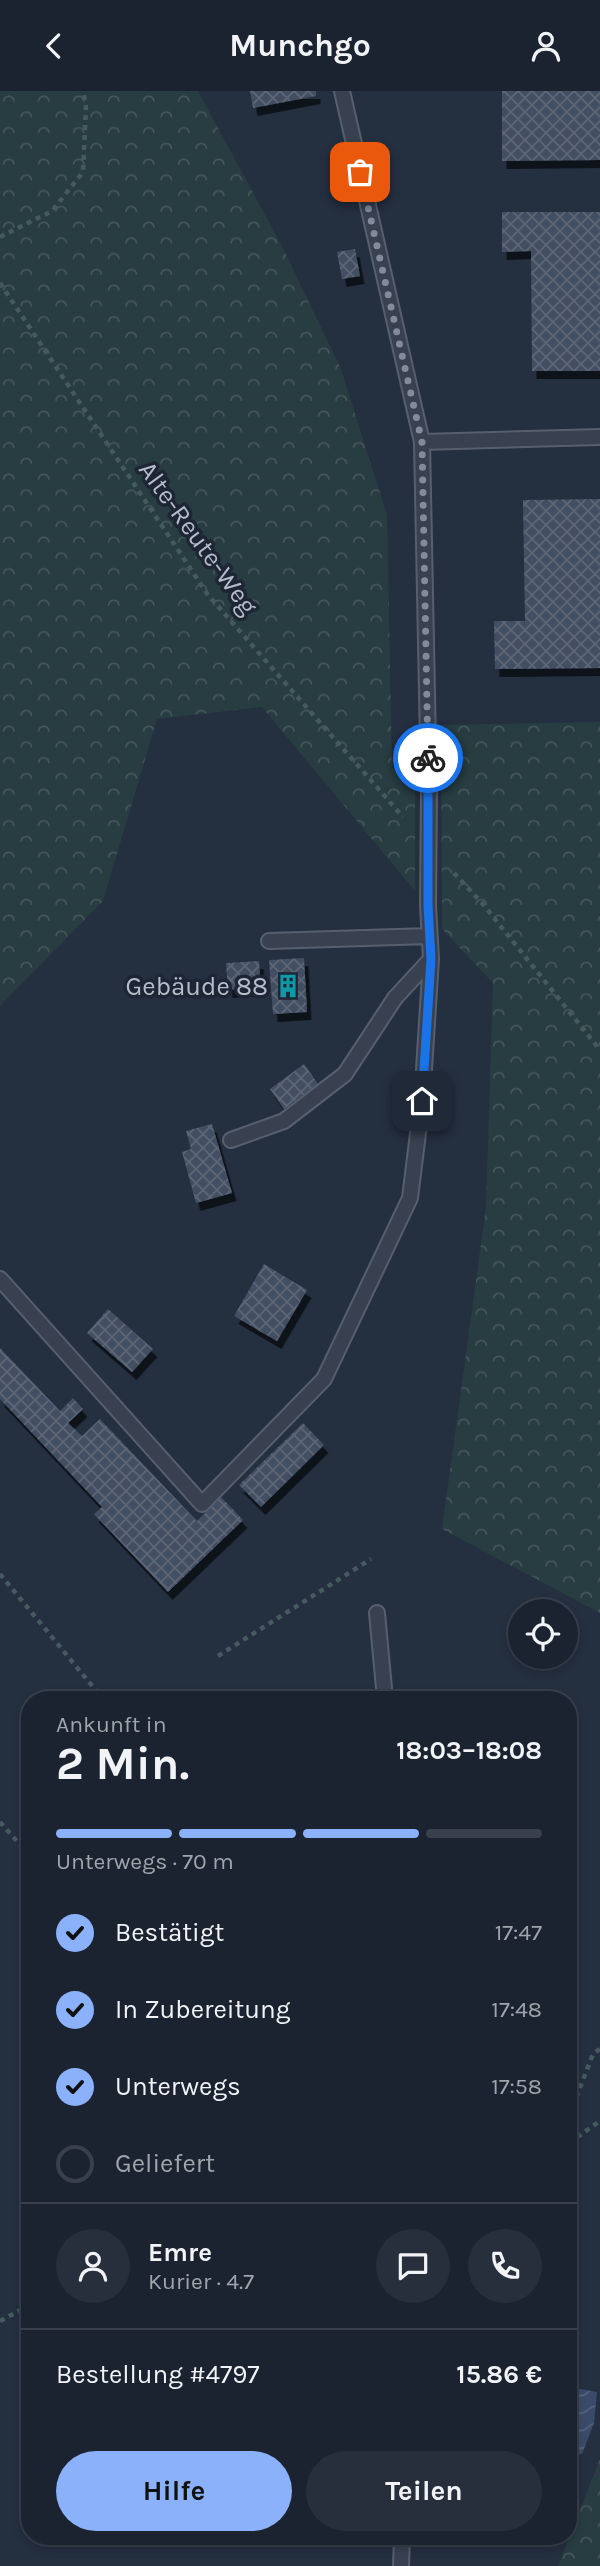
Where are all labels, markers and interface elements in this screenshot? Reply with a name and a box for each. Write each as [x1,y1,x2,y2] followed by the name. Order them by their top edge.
[35,27,73,65] icon: back
[229,27,371,64] text: Munchgo
[527,27,565,65] icon: person
[330,142,390,202] pin
[341,153,379,191] icon: bag
[132,455,264,621] street label: Alte-Reute-Weg
[393,723,463,793] courier
[409,739,447,777] icon: bike
[126,971,268,1002] place label: Gebäude 88
[274,972,302,1000] building icon: Gebäude 88
[392,1071,452,1131] pin
[403,1082,441,1120] icon: home
[508,1599,578,1669] map controls
[508,1599,578,1669] button: locate
[56,1711,167,1738] text: Ankunft in
[396,1735,542,1766] text: 18:03–18:08
[56,1737,189,1791] text: 2 Min.
[56,1848,234,1875] text: Unterwegs · 70 m
[56,1914,94,1952] icon: check
[115,1917,224,1948] text: Bestätigt
[495,1919,542,1946] text: 17:47
[56,1991,94,2029] icon: check
[115,1994,290,2025] text: In Zubereitung
[491,1996,542,2023] text: 17:48
[56,2068,94,2106] icon: check
[115,2071,241,2102] text: Unterwegs
[491,2073,542,2100] text: 17:58
[115,2148,215,2179] text: Geliefert
[56,2229,130,2303] button: person
[376,2229,450,2303] button: chat
[468,2229,542,2303] button: phone
[148,2237,212,2268] text: Emre
[148,2268,254,2295] text: Kurier · 4.7
[56,2359,259,2390] text: Bestellung #4797
[456,2359,542,2390] text: 15.86 €
[56,2451,292,2531] button: Hilfe
[306,2451,542,2531] button: Teilen

